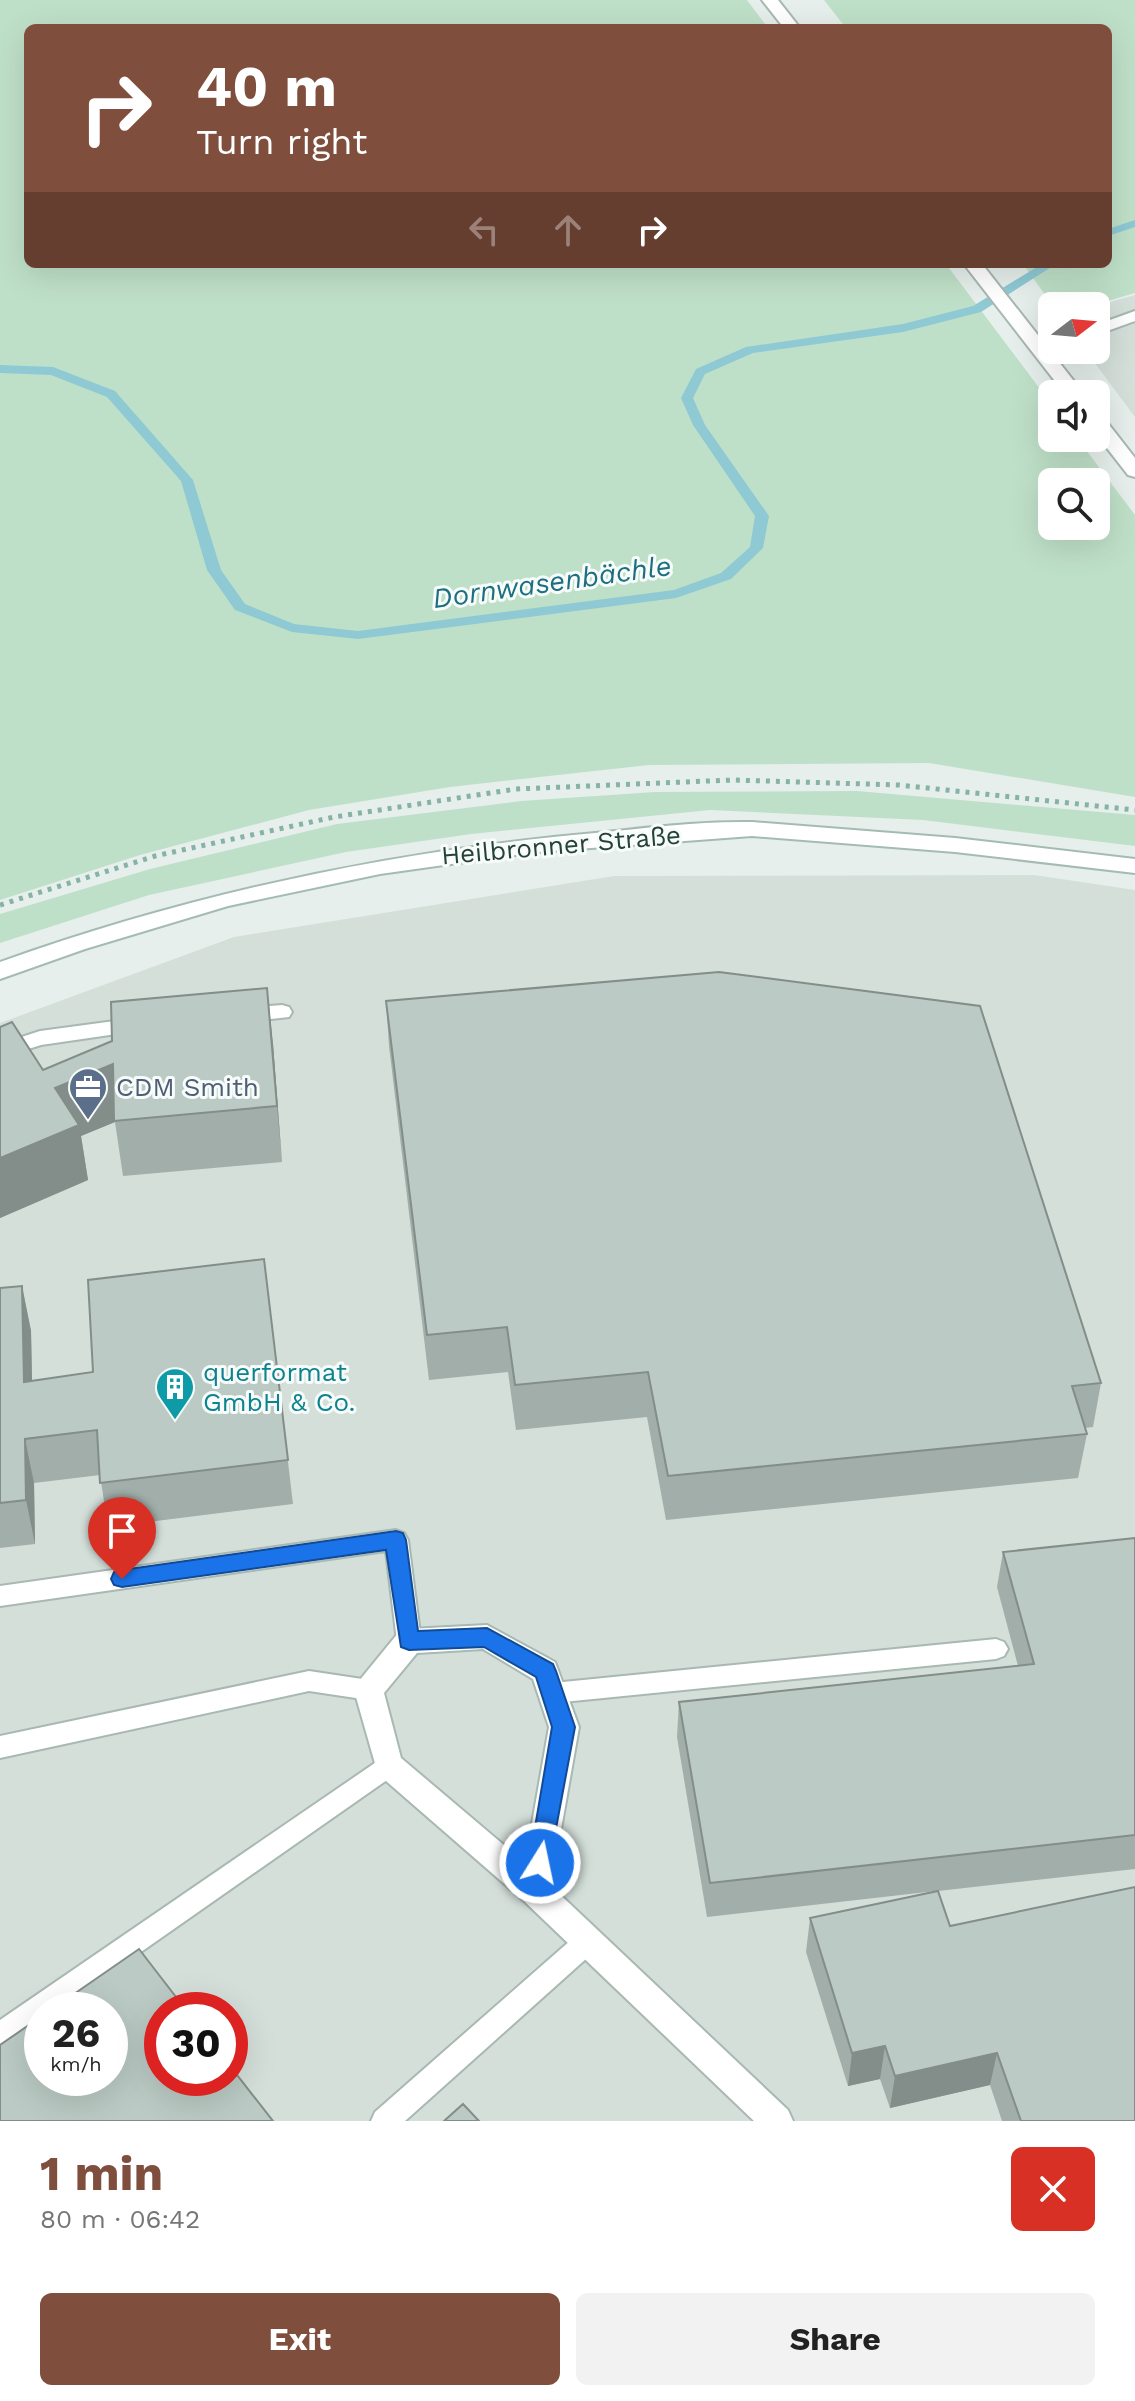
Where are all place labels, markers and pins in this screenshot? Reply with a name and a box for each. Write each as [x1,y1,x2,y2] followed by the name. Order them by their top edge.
[67,1066,109,1121] office icon: CDM Smith
[116,1072,259,1102] place label: CDM Smith
[203,1357,356,1417] place label: querformat GmbH & Co.
[154,1366,196,1421] building icon: querformat GmbH & Co.
[88,1497,156,1579] pin

